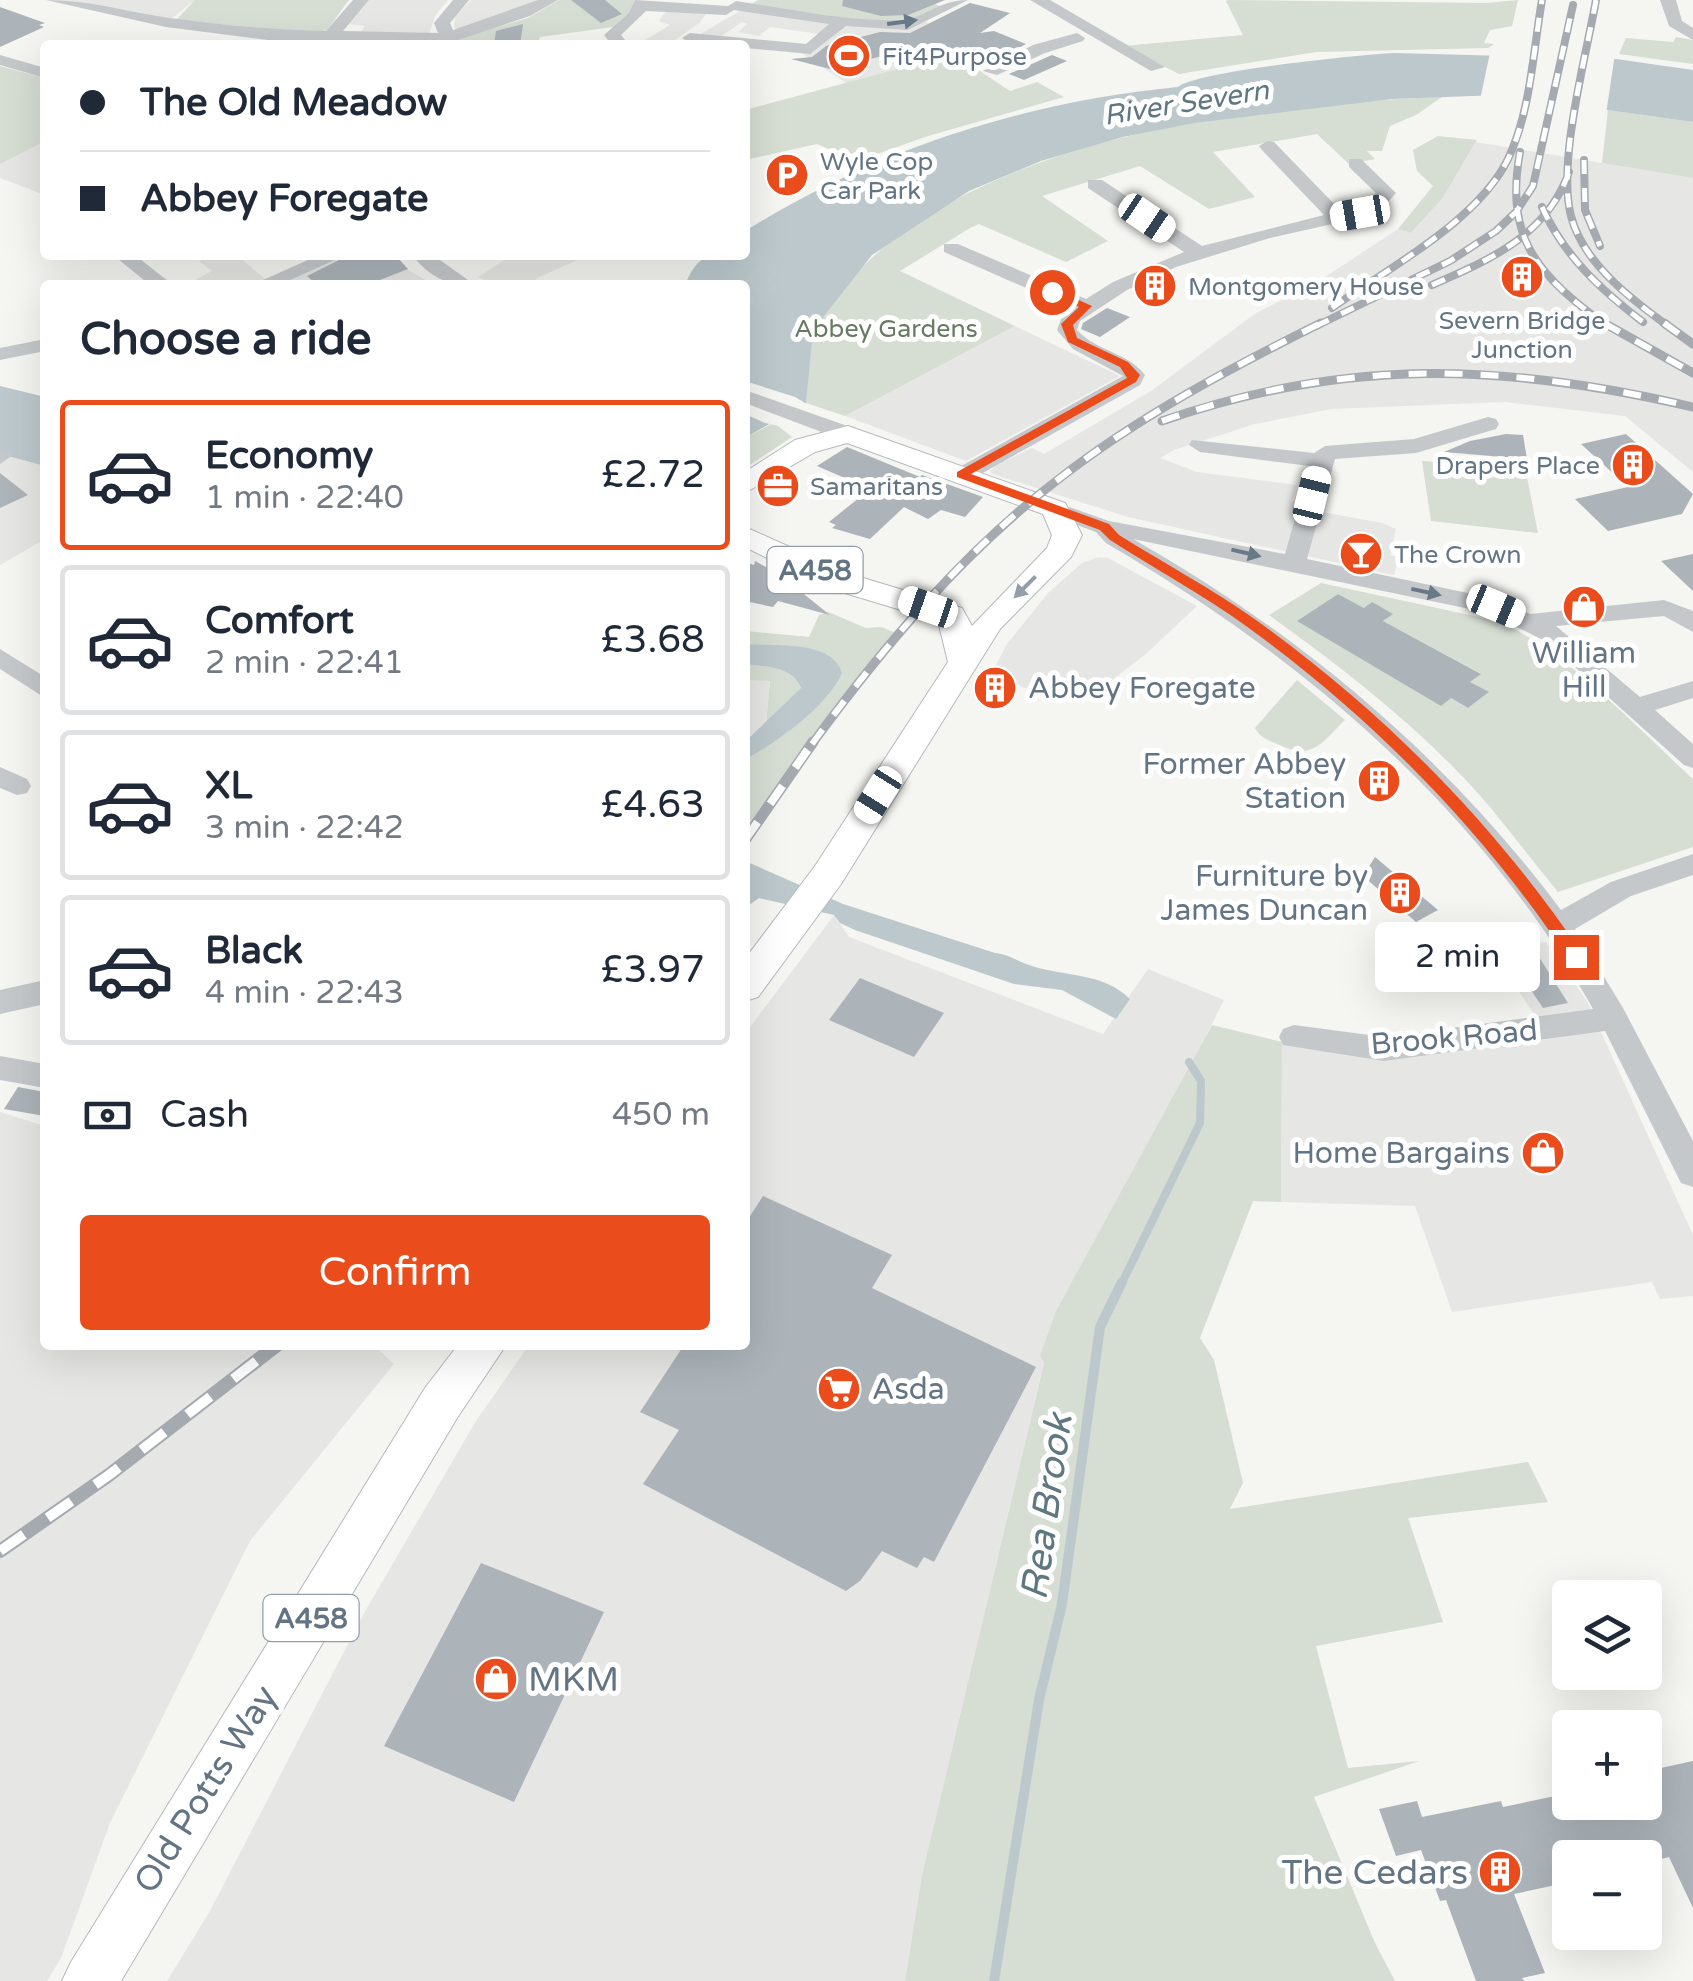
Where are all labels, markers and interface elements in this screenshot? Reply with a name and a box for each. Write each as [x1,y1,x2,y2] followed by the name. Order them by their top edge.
[887,14,918,30] one-way arrow
[826,33,872,79] sports icon: Fit4Purpose
[882,42,1027,72] place label: Fit4Purpose
[1101,73,1272,133] water label: River Severn
[140,80,447,126] text: The Old Meadow
[820,147,933,206] place label: Wyle Cop Car Park
[764,152,810,198] parking icon: Wyle Cop Car Park
[140,176,429,222] text: Abbey Foregate
[1114,189,1180,247] car
[1328,193,1392,233] car
[1499,254,1545,300] building icon: Severn Bridge Junction
[1132,263,1178,309] building icon: Montgomery House
[1030,270,1075,315] route start
[1188,272,1424,302] place label: Montgomery House
[1439,306,1605,365] place label: Severn Bridge Junction
[80,313,371,367] text: Choose a ride
[794,314,978,344] park label: Abbey Gardens
[85,430,175,520] icon: car
[205,433,373,479] text: Economy
[1610,442,1656,488] building icon: Drapers Place
[1436,451,1600,481] place label: Drapers Place
[601,452,705,498] text: £2.72
[755,463,801,509] office icon: Samaritans
[1290,463,1334,529] car
[810,472,943,502] place label: Samaritans
[205,479,404,517] text: 1 min · 22:40
[1338,531,1384,577] bar icon: The Crown
[1394,540,1521,570] place label: The Crown
[1231,546,1262,562] one-way arrow
[768,547,862,593] road number: A458
[1014,575,1038,598] one-way arrow
[1463,580,1529,632] car
[895,583,961,631] car
[1561,584,1607,630] shop icon: William Hill
[1410,585,1441,600] one-way arrow
[85,595,175,685] icon: car
[205,598,354,644] text: Comfort
[601,617,705,663] text: £3.68
[1532,635,1636,706] place label: William Hill
[205,644,404,682] text: 2 min · 22:41
[972,665,1018,711] building icon: Abbey Foregate
[1028,670,1256,707] place label: Abbey Foregate
[1142,746,1346,817] place label: Former Abbey Station
[1356,758,1402,804] building icon: Former Abbey Station
[85,760,175,850] icon: car
[849,762,907,828] car
[205,763,252,809] text: XL
[601,782,705,828] text: £4.63
[205,809,404,847] text: 3 min · 22:42
[1160,858,1368,929] place label: Furniture by James Duncan
[1377,870,1423,916] building icon: Furniture by James Duncan
[1376,922,1541,992] callout: 2 min
[85,925,175,1015] icon: car
[205,928,303,974] text: Black
[1554,935,1599,980] route end
[1415,938,1500,976] text: 2 min
[601,947,705,993] text: £3.97
[205,974,404,1012] text: 4 min · 22:43
[1369,1012,1539,1063] street label: Brook Road
[80,1088,135,1143] icon: cash
[160,1092,249,1138] text: Cash
[612,1096,710,1134] text: 450 m
[1520,1130,1566,1176] shop icon: Home Bargains
[1293,1135,1510,1172] place label: Home Bargains
[80,1215,710,1330] button: Confirm
[816,1366,862,1412] supermarket icon: Asda
[872,1371,945,1408] place label: Asda
[1011,1409,1083,1603] water label: Rea Brook
[1552,1580,1662,1950] map controls
[1552,1580,1662,1690] button: layers
[264,1595,358,1641] road number: A458
[473,1656,519,1702] shop icon: MKM
[528,1659,619,1701] place label: MKM
[125,1678,286,1901] street label: Old Potts Way
[1552,1710,1662,1820] button: +
[1552,1840,1662,1950] button: −
[1477,1849,1523,1895] building icon: The Cedars
[1281,1852,1468,1894] place label: The Cedars

